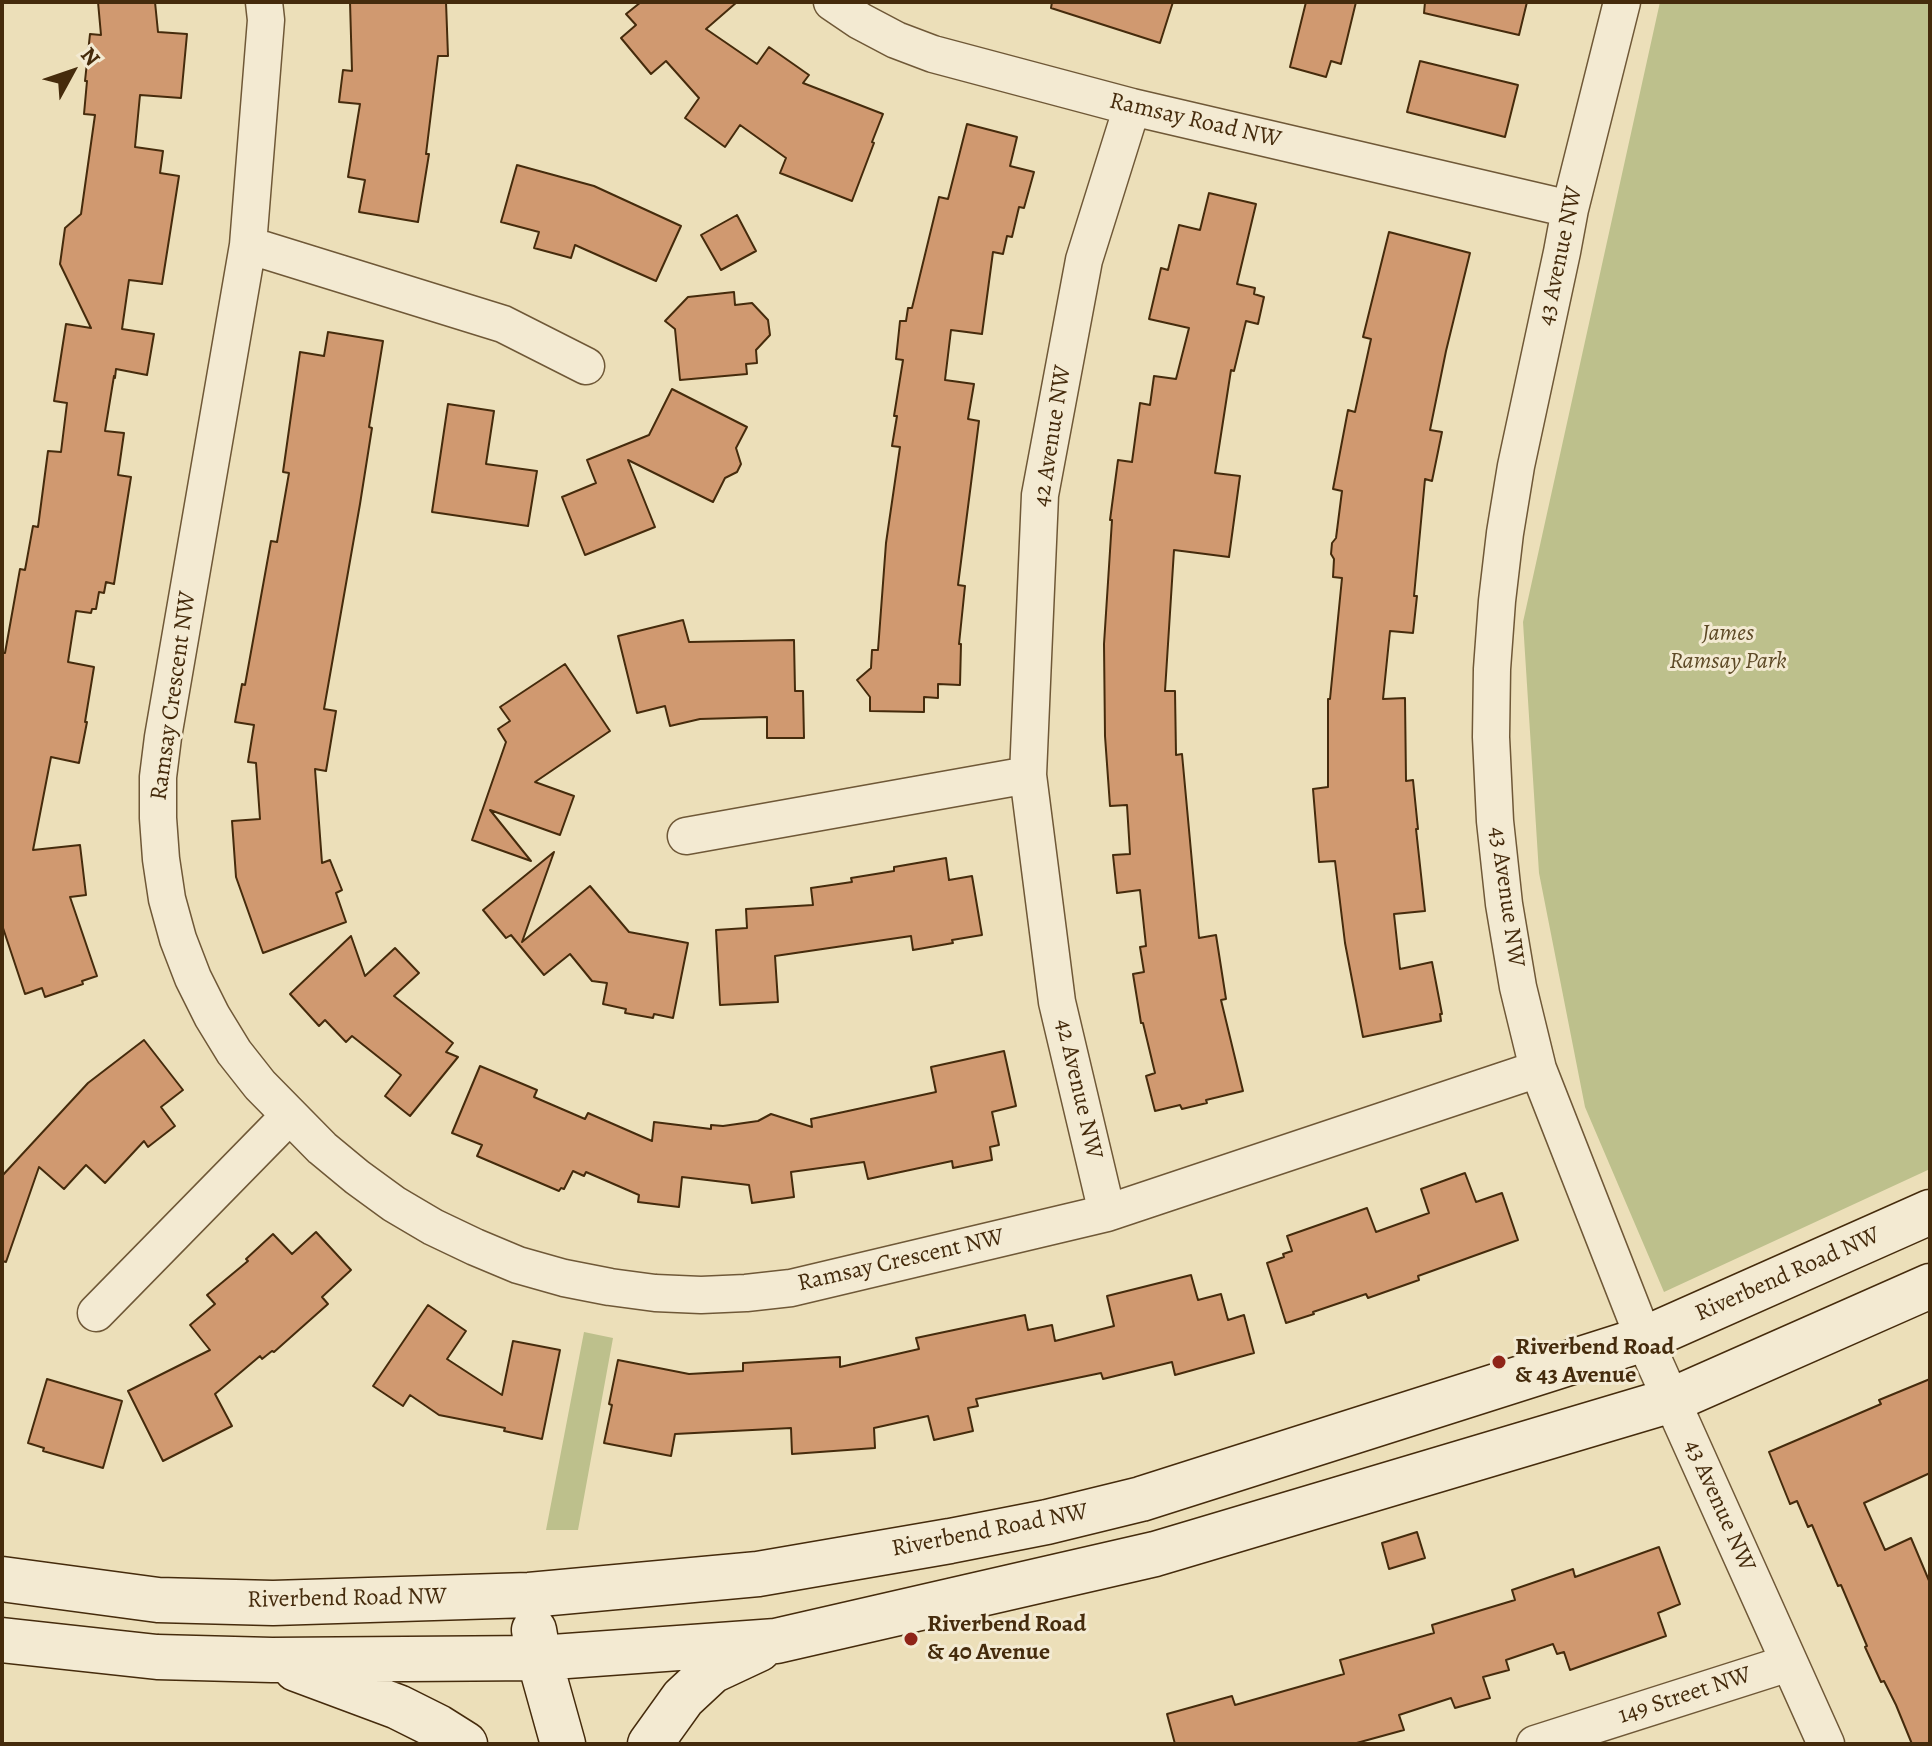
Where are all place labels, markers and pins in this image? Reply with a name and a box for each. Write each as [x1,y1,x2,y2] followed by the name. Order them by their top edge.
[1515,1334,1674,1390] place label: Riverbend Road & 43 Avenue
[1490,1353,1508,1371] marker: Riverbend Road & 43 Avenue
[927,1611,1086,1667] place label: Riverbend Road & 40 Avenue
[902,1630,920,1648] marker: Riverbend Road & 40 Avenue

